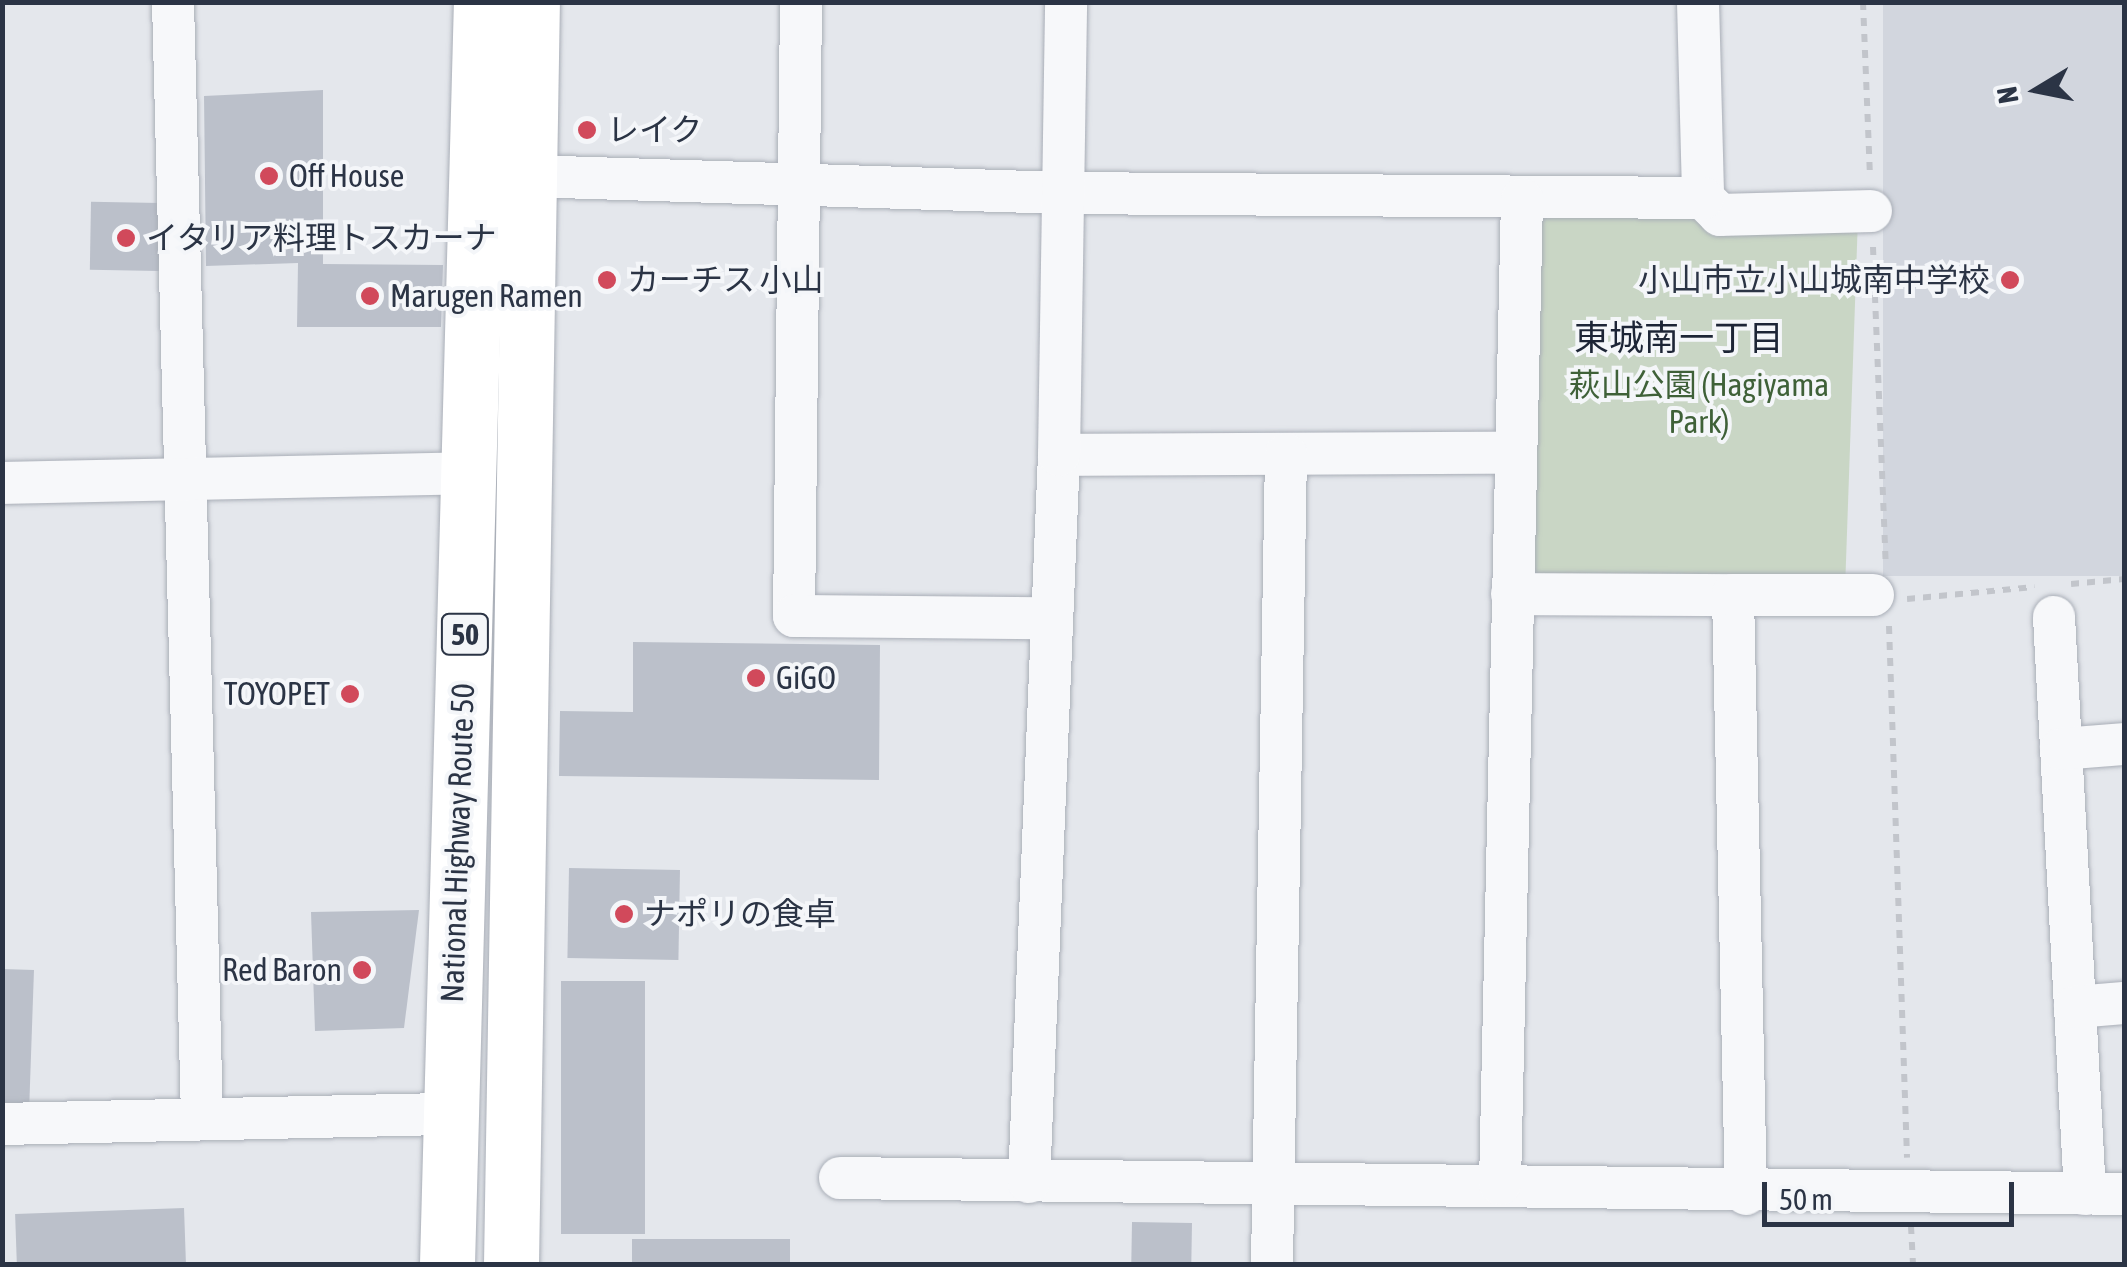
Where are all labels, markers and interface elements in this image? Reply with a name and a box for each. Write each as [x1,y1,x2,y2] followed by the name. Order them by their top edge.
[1987,40,2087,140] north arrow
[1990,84,2025,106] text: N
[607,111,703,149] place label: レイク
[576,119,598,141] marker: レイク
[289,157,404,195] place label: Off House
[258,165,280,187] marker: Off House
[146,219,498,257] place label: イタリア料理トスカーナ
[115,227,137,249] marker: イタリア料理トスカーナ
[627,261,823,299] place label: カーチス 小山
[1638,261,1990,299] place label: 小山市立小山城南中学校
[596,269,618,291] marker: カーチス 小山
[1999,269,2021,291] marker: 小山市立小山城南中学校
[390,277,583,315] place label: Marugen Ramen
[359,285,381,307] marker: Marugen Ramen
[1574,316,1784,358] district label: 東城南一丁目
[1569,367,1829,442] park label: 萩山公園 (Hagiyama Park)
[440,609,490,659] road number: 50
[776,659,836,697] place label: GiGO
[745,667,767,689] marker: GiGO
[224,675,330,713] place label: TOYOPET
[339,683,361,705] marker: TOYOPET
[433,683,483,1003] street label: National Highway Route 50
[644,895,836,933] place label: ナポリの食卓
[613,903,635,925] marker: ナポリの食卓
[222,951,342,989] place label: Red Baron
[351,959,373,981] marker: Red Baron
[1767,1162,2020,1224] scale bar
[1779,1182,1833,1216] text: 50 m

